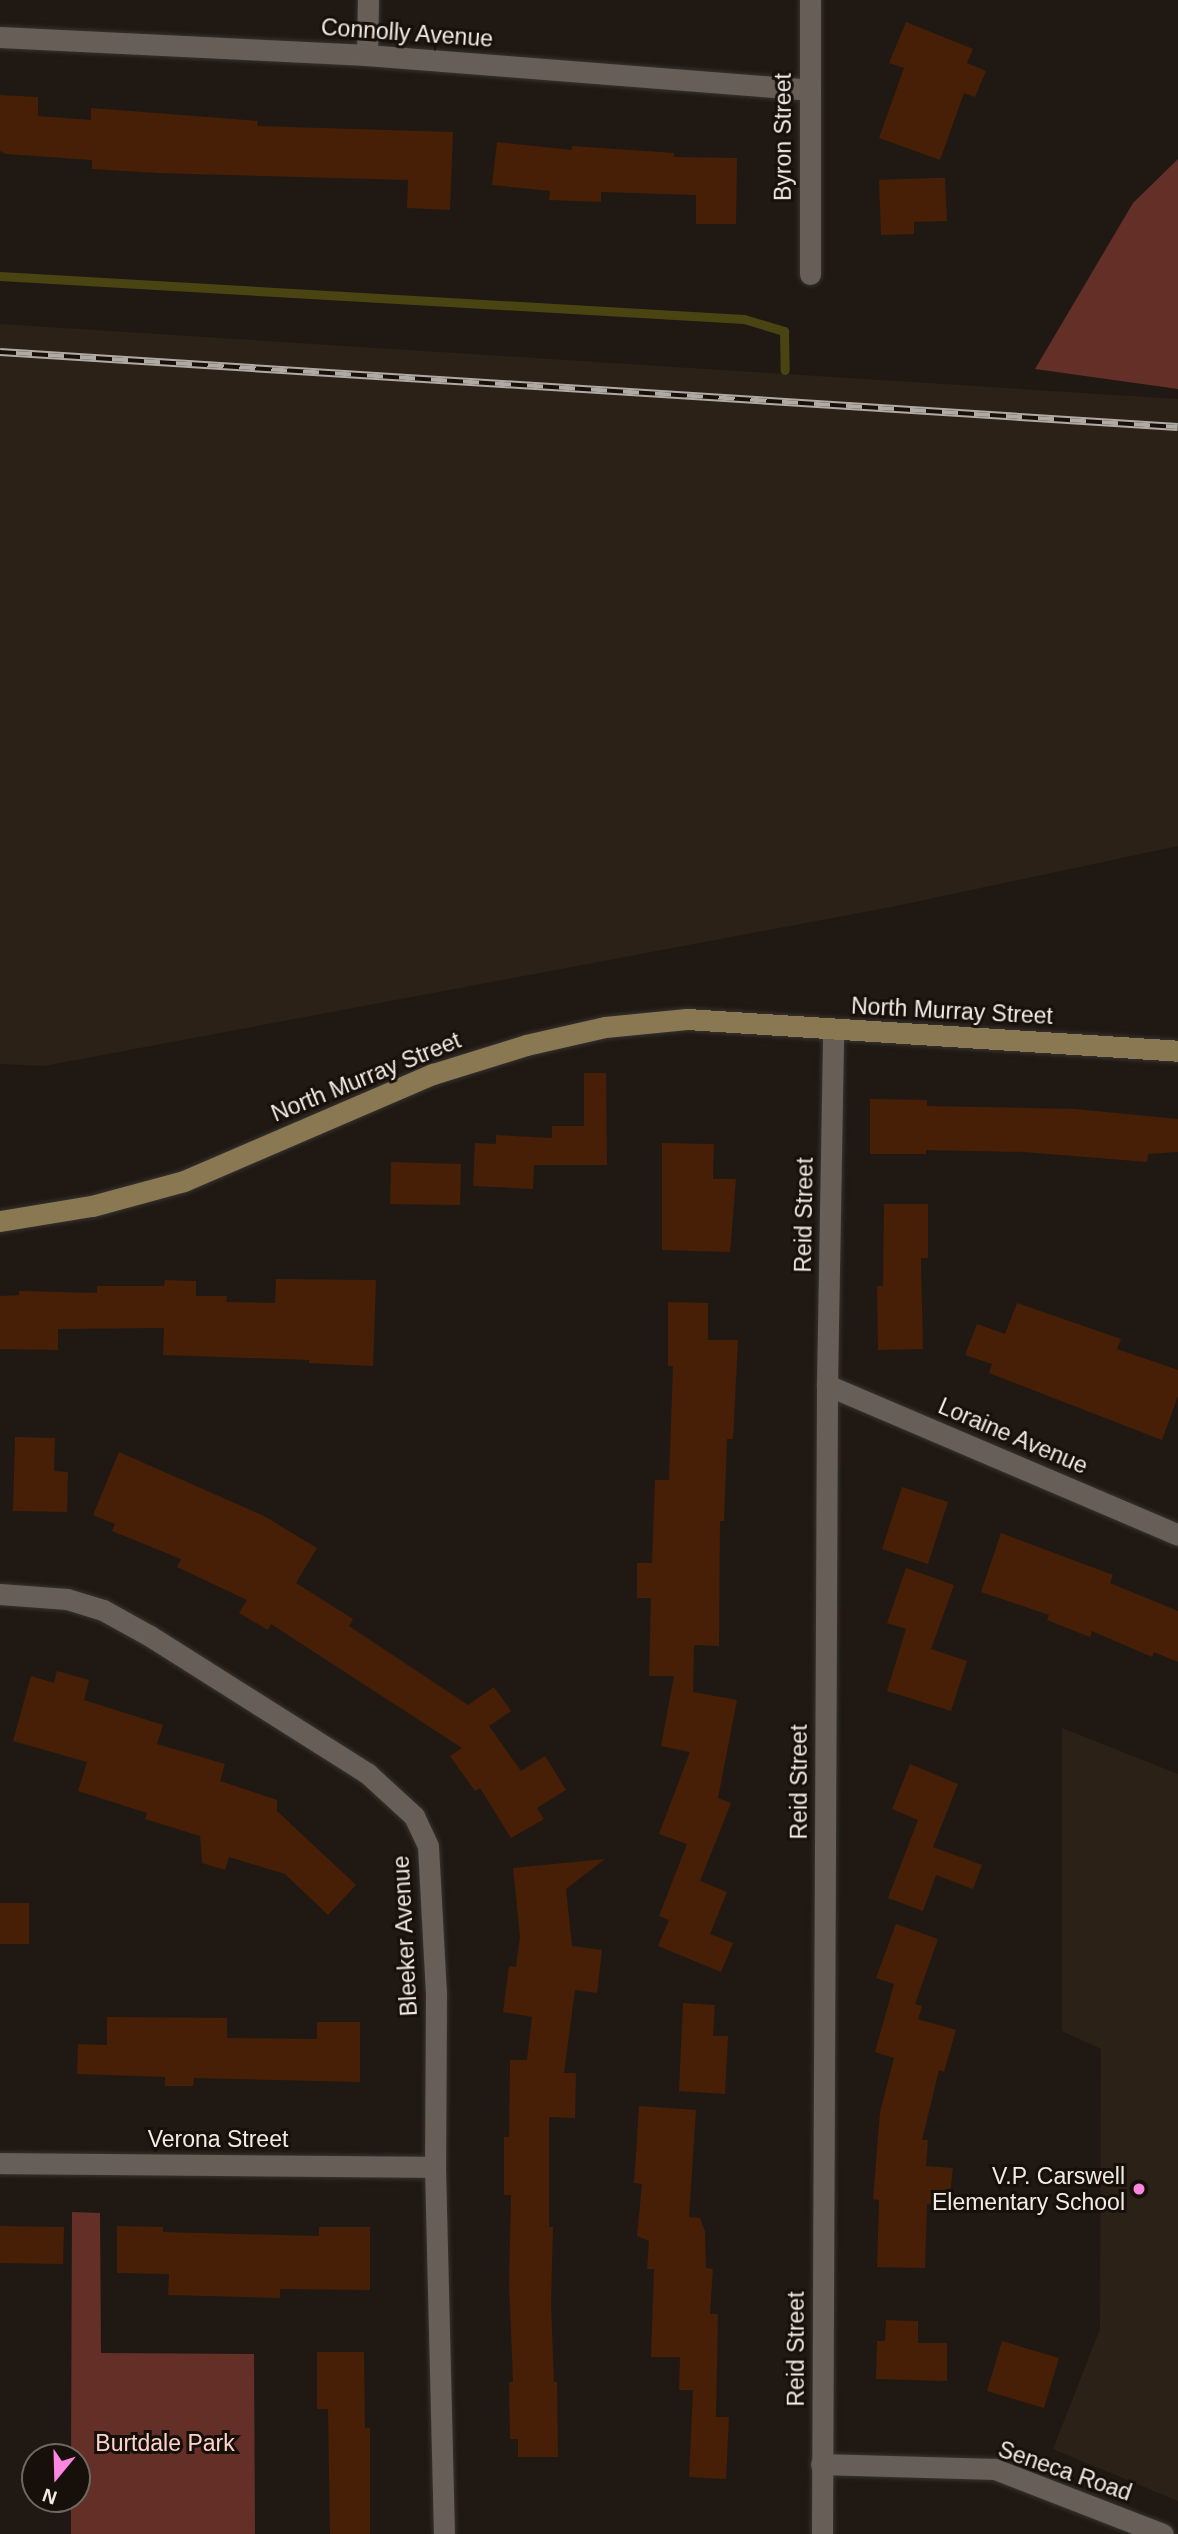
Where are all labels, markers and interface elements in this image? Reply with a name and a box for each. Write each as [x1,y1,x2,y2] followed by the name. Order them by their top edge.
[320,13,494,53] street label: Connolly Avenue
[769,73,797,201] street label: Byron Street
[850,992,1054,1030] street label: North Murray Street
[267,1026,465,1128] street label: North Murray Street
[789,1157,819,1273] street label: Reid Street
[934,1392,1092,1480] street label: Loraine Avenue
[785,1724,813,1840] street label: Reid Street
[387,1854,423,2018] street label: Bleeker Avenue
[148,2125,288,2153] street label: Verona Street
[932,2162,1125,2216] place label: V.P. Carswell Elementary School
[1131,2181,1147,2197] marker: V.P. Carswell Elementary School
[782,2291,810,2407] street label: Reid Street
[95,2429,235,2457] park label: Burtdale Park
[995,2435,1135,2507] street label: Seneca Road
[21,2443,91,2513] north arrow
[40,2484,60,2509] text: N

